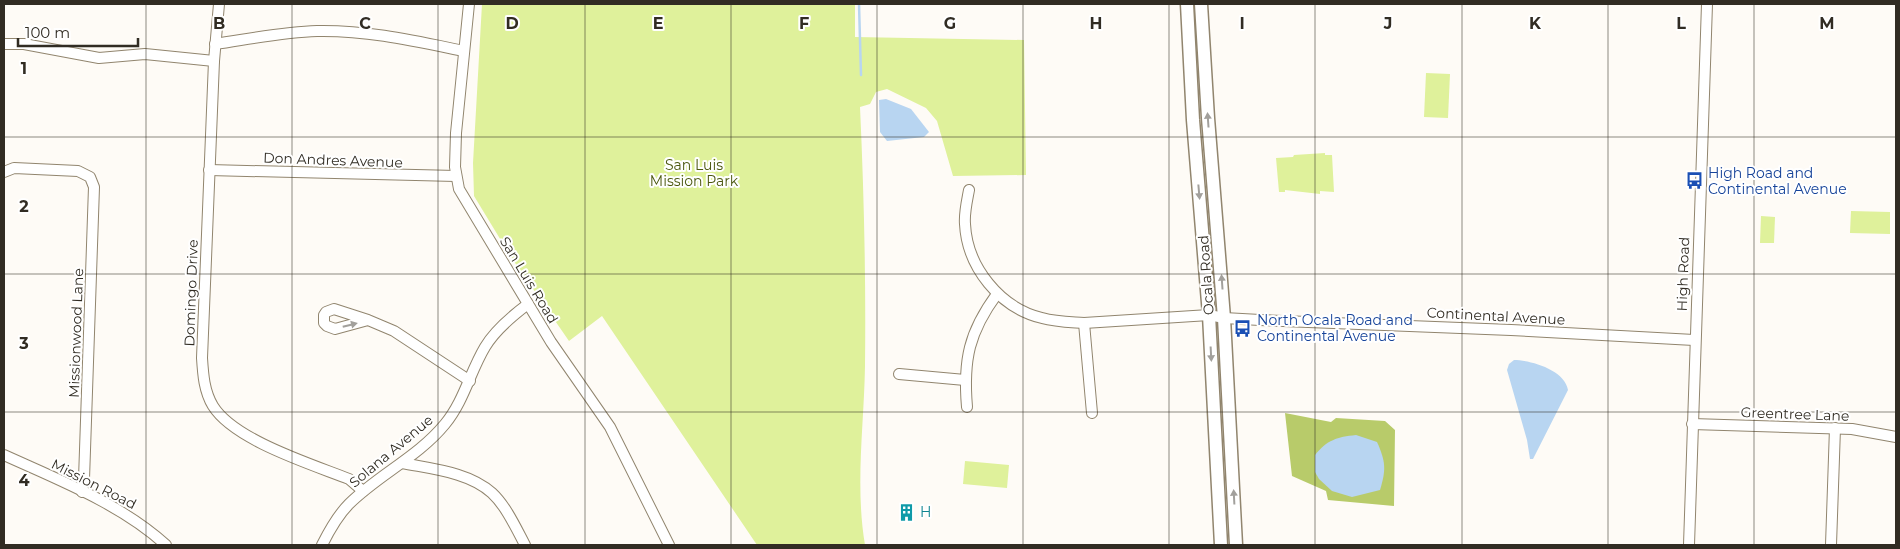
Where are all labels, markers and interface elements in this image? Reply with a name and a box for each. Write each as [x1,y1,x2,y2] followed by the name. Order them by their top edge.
[213,14,225,33] text: B
[359,14,371,33] text: C
[505,14,519,33] text: D
[653,14,663,33] text: E
[799,14,809,33] text: F
[944,14,956,33] text: G
[1090,14,1102,33] text: H
[1239,14,1245,33] text: I
[1383,14,1392,33] text: J
[1529,14,1542,33] text: K
[1676,14,1686,33] text: L
[1819,14,1835,33] text: M
[18,15,138,47] scale bar
[25,23,70,42] text: 100 m
[21,59,27,78] text: 1
[1204,112,1212,128] one-way arrow
[263,149,403,171] street label: Don Andres Avenue
[650,156,739,190] park label: San Luis Mission Park
[1708,164,1847,198] place label: High Road and Continental Avenue
[1684,171,1704,191] bus stop icon: High Road and Continental Avenue
[1196,184,1204,200] one-way arrow
[19,197,29,216] text: 2
[496,233,562,327] street label: San Luis Road
[1194,234,1218,316] street label: Ocala Road
[1673,236,1693,312] street label: High Road
[180,239,202,347] street label: Domingo Drive
[65,268,87,398] street label: Missionwood Lane
[1217,274,1225,290] one-way arrow
[1426,303,1566,329] street label: Continental Avenue
[1257,311,1413,345] place label: North Ocala Road and Continental Avenue
[1233,318,1253,338] bus stop icon: North Ocala Road and Continental Avenue
[342,321,357,329] one-way arrow
[18,334,29,353] text: 3
[1208,346,1216,362] one-way arrow
[1740,403,1850,425] street label: Greentree Lane
[346,411,436,491] street label: Solana Avenue
[48,455,140,513] street label: Mission Road
[18,471,30,490] text: 4
[1229,488,1237,504] one-way arrow
[896,502,916,522] building icon: H
[920,503,931,521] place label: H

